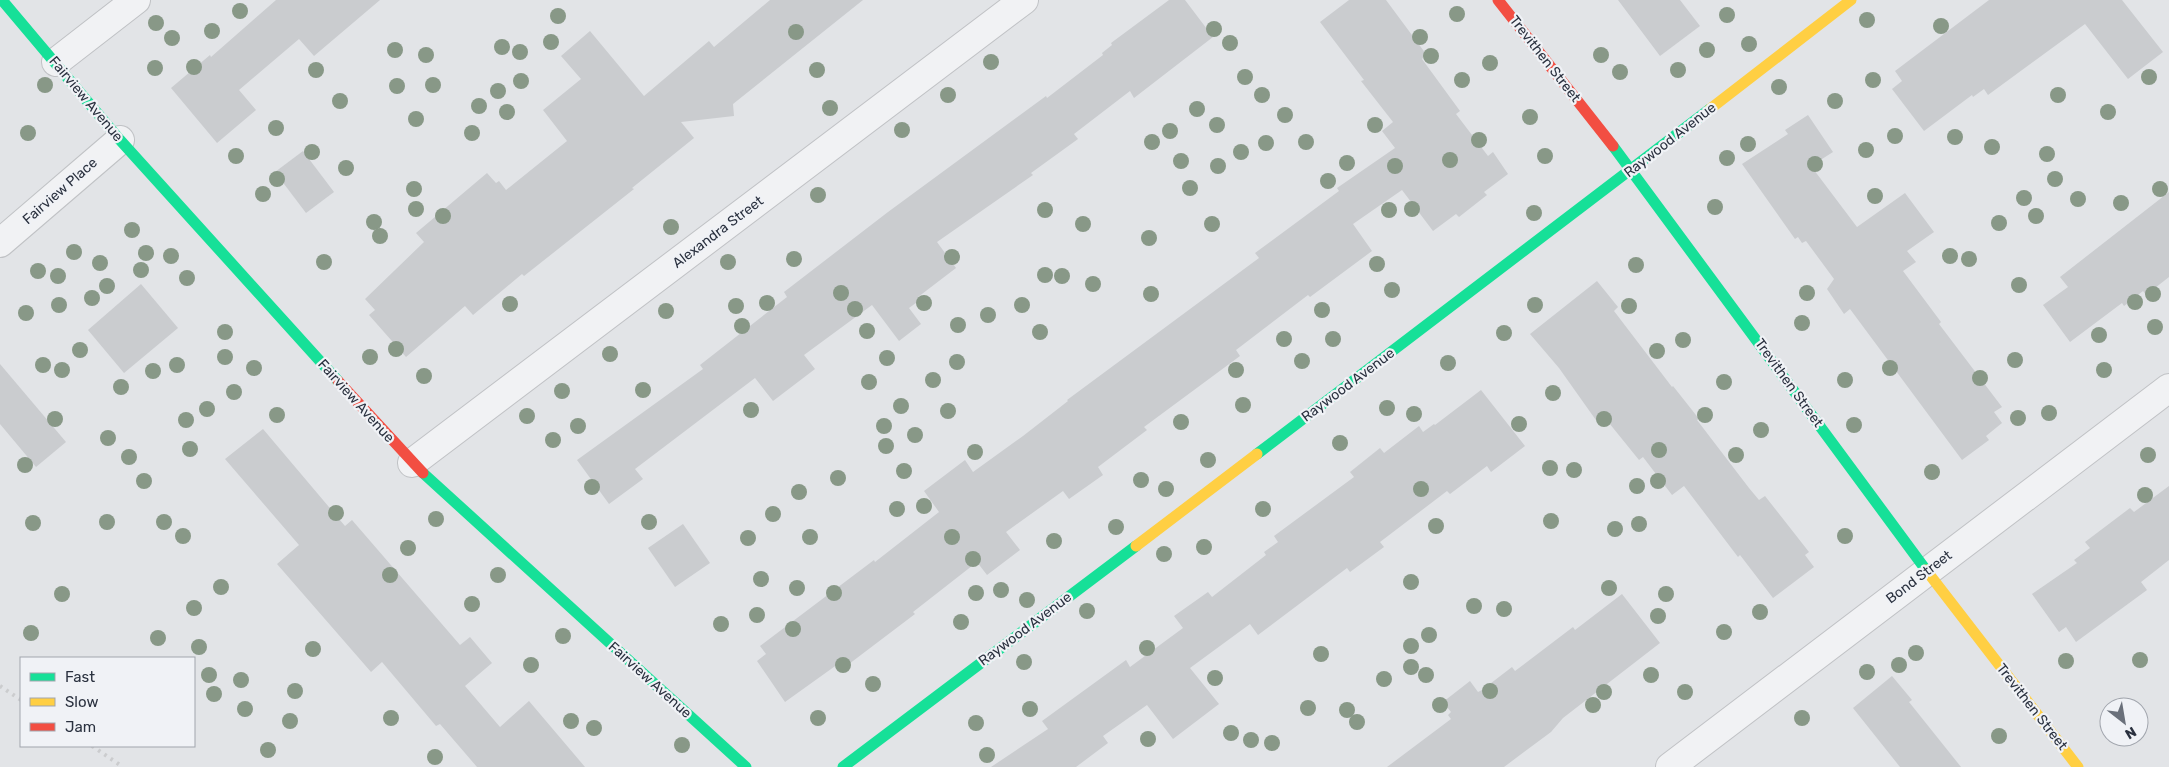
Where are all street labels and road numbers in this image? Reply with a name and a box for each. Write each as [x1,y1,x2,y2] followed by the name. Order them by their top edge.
[1506,12,1584,106] street label: Trevithen Street
[45,53,127,145] street label: Fairview Avenue
[1621,99,1719,181] street label: Raywood Avenue
[19,154,101,228] street label: Fairview Place
[669,192,767,272] street label: Alexandra Street
[1751,335,1827,431] street label: Trevithen Street
[1298,344,1398,425] street label: Raywood Avenue
[314,356,398,446] street label: Fairview Avenue
[1883,546,1956,607] street label: Bond Street
[975,588,1075,669] street label: Raywood Avenue
[605,638,695,722] street label: Fairview Avenue
[1993,660,2071,754] street label: Trevithen Street

